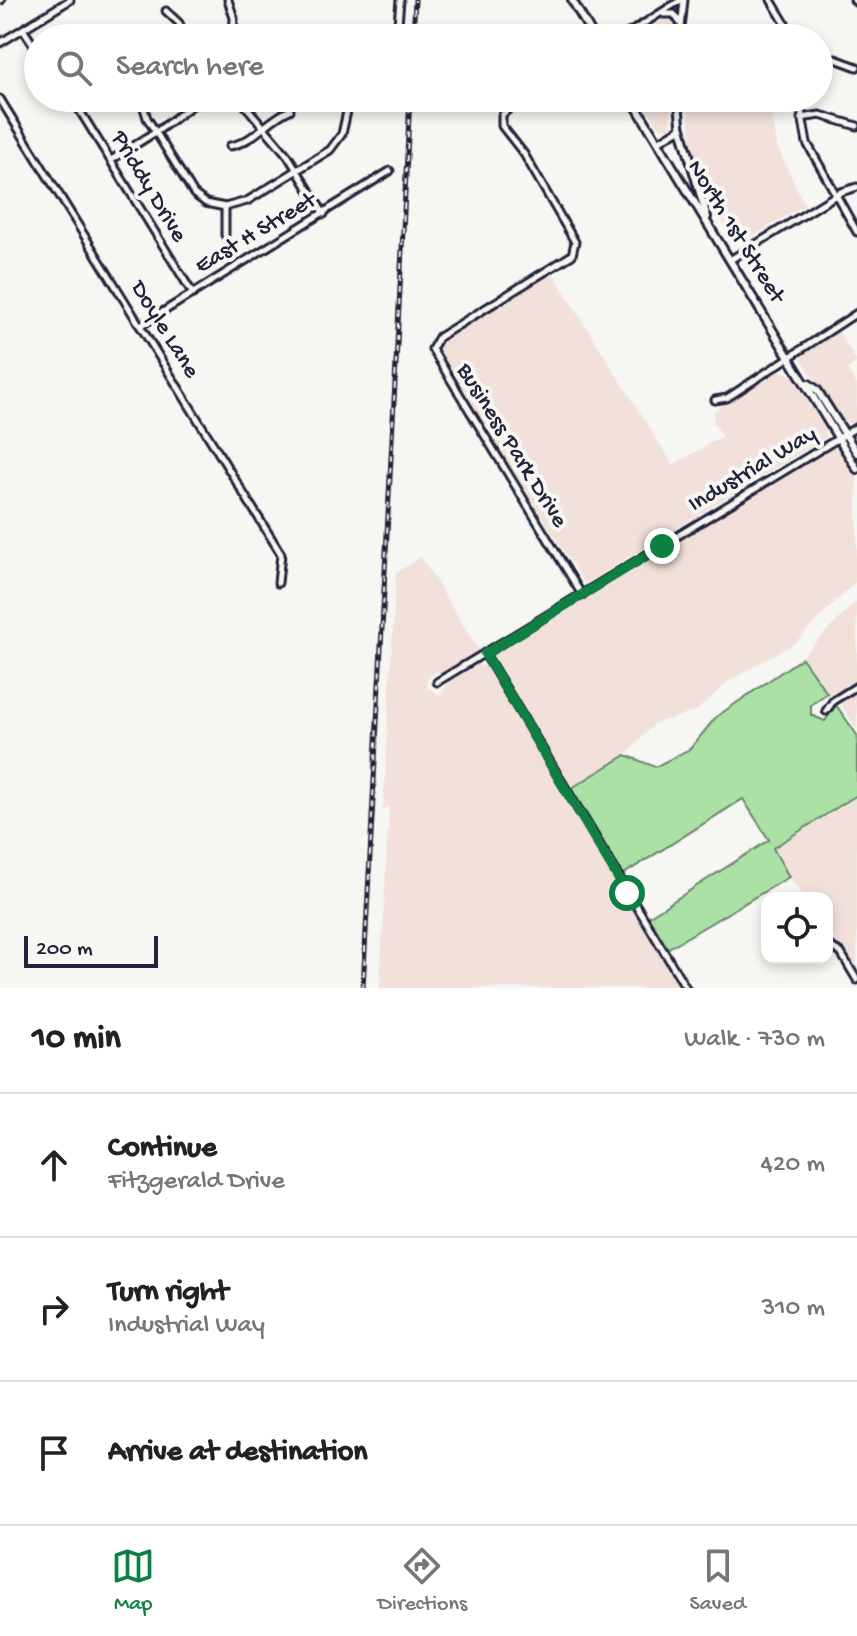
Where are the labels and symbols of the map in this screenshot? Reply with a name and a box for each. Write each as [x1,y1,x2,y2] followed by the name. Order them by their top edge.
[103,125,193,249] street label: Priddy Drive
[680,155,792,311] street label: North 1st Street
[190,185,324,281] street label: East H Street
[122,274,206,384] street label: Doyle Lane
[448,358,574,534] street label: Business Park Drive
[684,420,823,520] street label: Industrial Way
[644,528,680,564] route end
[609,875,645,911] route start
[24,932,158,968] scale bar

